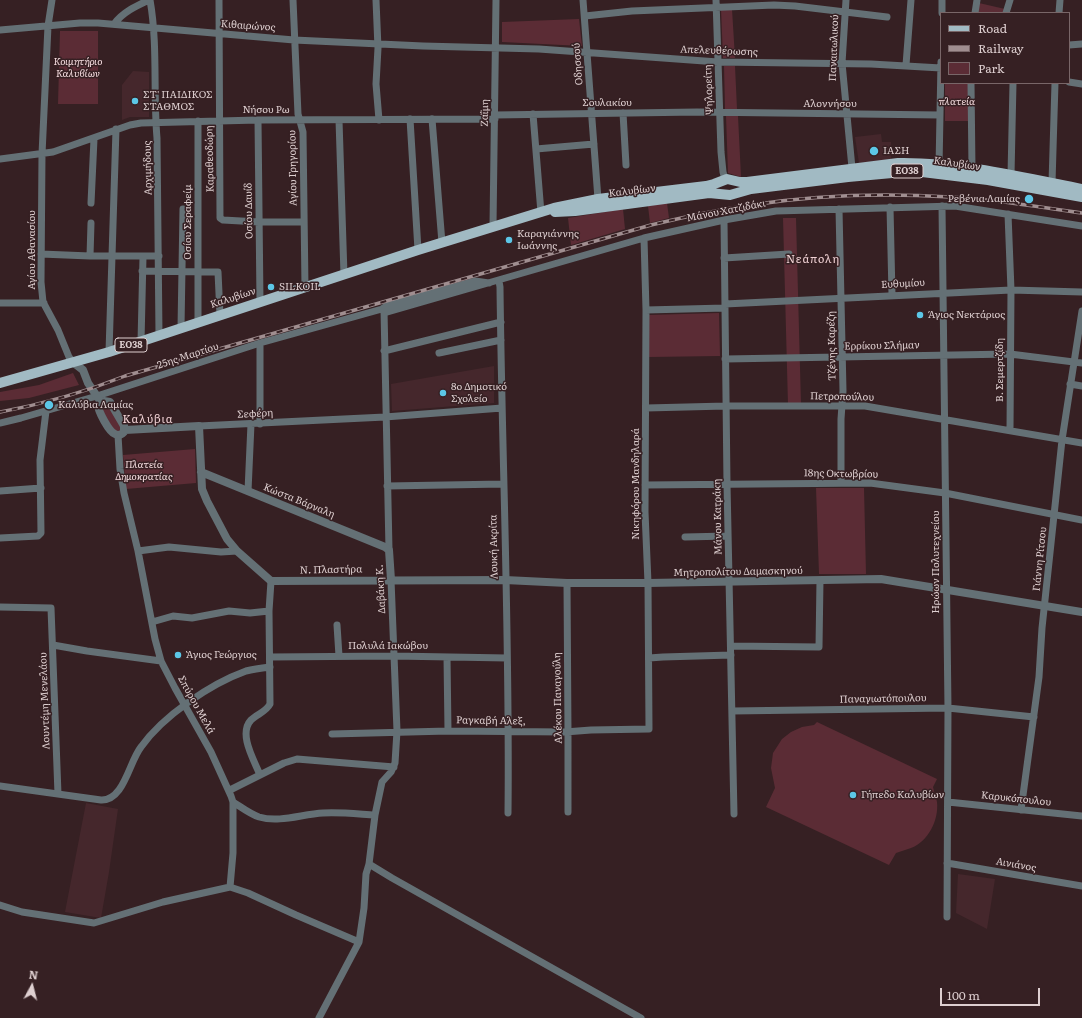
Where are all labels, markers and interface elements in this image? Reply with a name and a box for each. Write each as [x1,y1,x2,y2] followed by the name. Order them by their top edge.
[940,12,1070,84] legend
[827,14,841,82] street label: Παναιτωλικού
[220,18,276,34] street label: Κιθαιρώνος
[978,19,1007,37] text: Road
[978,39,1024,57] text: Railway
[571,42,585,86] street label: Οδησσού
[680,44,758,58] street label: Απελευθέρωσης
[54,56,102,80] park label: Κοιμητήριο Καλυβίων
[978,59,1004,77] text: Park
[702,64,716,116] street label: Ψηλορείτη
[143,89,212,112] place label: ΣΤ' ΠΑΙΔΙΚΟΣ ΣΤΑΘΜΟΣ
[130,96,140,106] marker: ΣΤ' ΠΑΙΔΙΚΟΣ ΣΤΑΘΜΟΣ
[939,96,975,108] park label: πλατεία
[582,97,632,109] street label: Σουλακίου
[803,98,857,110] street label: Αλοννήσου
[479,99,491,127] street label: Ζαΐμη
[242,104,290,116] street label: Νήσου Ρω
[203,125,217,193] street label: Καραθεοδώρη
[286,130,300,206] street label: Αγίου Γρηγορίου
[142,140,154,196] street label: Αρχιμήδους
[868,145,880,157] marker: ΙΑΣΗ
[883,145,909,157] place label: ΙΑΣΗ
[933,155,981,173] street label: Καλυβίων
[891,164,923,178] road number: ΕΟ38
[608,182,656,200] street label: Καλυβίων
[243,183,255,239] street label: Οσίου Δαυίδ
[182,184,194,260] street label: Οσίου Σεραφείμ
[948,193,1020,205] place label: Ρεβένια Λαμίας
[1023,193,1035,205] marker: Ρεβένια Λαμίας
[686,197,766,225] street label: Μάνου Χατζιδάκι
[26,210,38,290] street label: Αγίου Αθανασίου
[517,228,579,252] place label: Καραγιάννης Ιωάννης
[504,235,514,245] marker: Καραγιάννης Ιωάννης
[786,253,840,267] district label: Νεάπολη
[881,277,925,291] street label: Ευθυμίου
[279,281,321,293] place label: SILKOIL
[266,282,276,292] marker: SILKOIL
[209,285,257,311] street label: Καλυβίων
[928,309,1005,321] place label: Άγιος Νεκτάριος
[915,310,925,320] marker: Άγιος Νεκτάριος
[825,311,839,381] street label: Τζένης Καρέζη
[115,338,147,352] road number: ΕΟ38
[994,338,1006,402] street label: Β. Σεμερτζίδη
[844,339,920,353] street label: Ερρίκου Σλήμαν
[156,340,220,372] street label: 25ης Μαρτίου
[451,381,507,404] place label: 8ο Δημοτικό Σχολείο
[438,388,448,398] marker: 8ο Δημοτικό Σχολείο
[810,390,874,404] street label: Πετροπούλου
[43,399,55,411] marker: Καλύβια Λαμίας
[58,399,133,411] place label: Καλύβια Λαμίας
[237,407,273,421] street label: Σεφέρη
[122,413,174,427] district label: Καλύβια
[630,428,642,540] street label: Νικηφόρου Μανδηλαρά
[115,459,173,482] park label: Πλατεία Δημοκρατίας
[804,467,878,481] street label: 18ης Οκτωβρίου
[711,479,725,555] street label: Μάνου Κατράκη
[262,481,336,521] street label: Κώστα Βάρναλη
[930,510,942,614] street label: Ηρώων Πολυτεχνείου
[487,515,501,579] street label: Λουκή Ακρίτα
[1031,526,1049,592] street label: Γιάννη Ρίτσου
[300,563,362,577] street label: Ν. Πλαστήρα
[374,564,388,614] street label: Δαβάκη Κ.
[673,565,803,579] street label: Μητροπολίτου Δαμασκηνού
[348,640,428,652] street label: Πολυλά Ιακώβου
[186,649,257,661] place label: Ὰγιος Γεώργιος
[173,650,183,660] marker: Ὰγιος Γεώργιος
[37,652,53,750] street label: Λουντέμη Μενελάου
[551,652,565,744] street label: Αλέκου Παναγούλη
[175,674,217,736] street label: Σπύρου Μελά
[839,692,927,706] street label: Παναγιωτόπουλου
[456,714,526,728] street label: Ραγκαβή Αλεξ,
[861,789,944,801] place label: Γήπεδο Καλυβίων
[980,789,1052,809] street label: Καρυκόπουλου
[848,790,858,800] marker: Γήπεδο Καλυβίων
[995,856,1037,874] street label: Αινιάνος
[12,966,52,1006] north arrow
[28,966,39,983] text: N
[942,980,1042,1006] scale bar
[947,986,980,1004] text: 100 m

